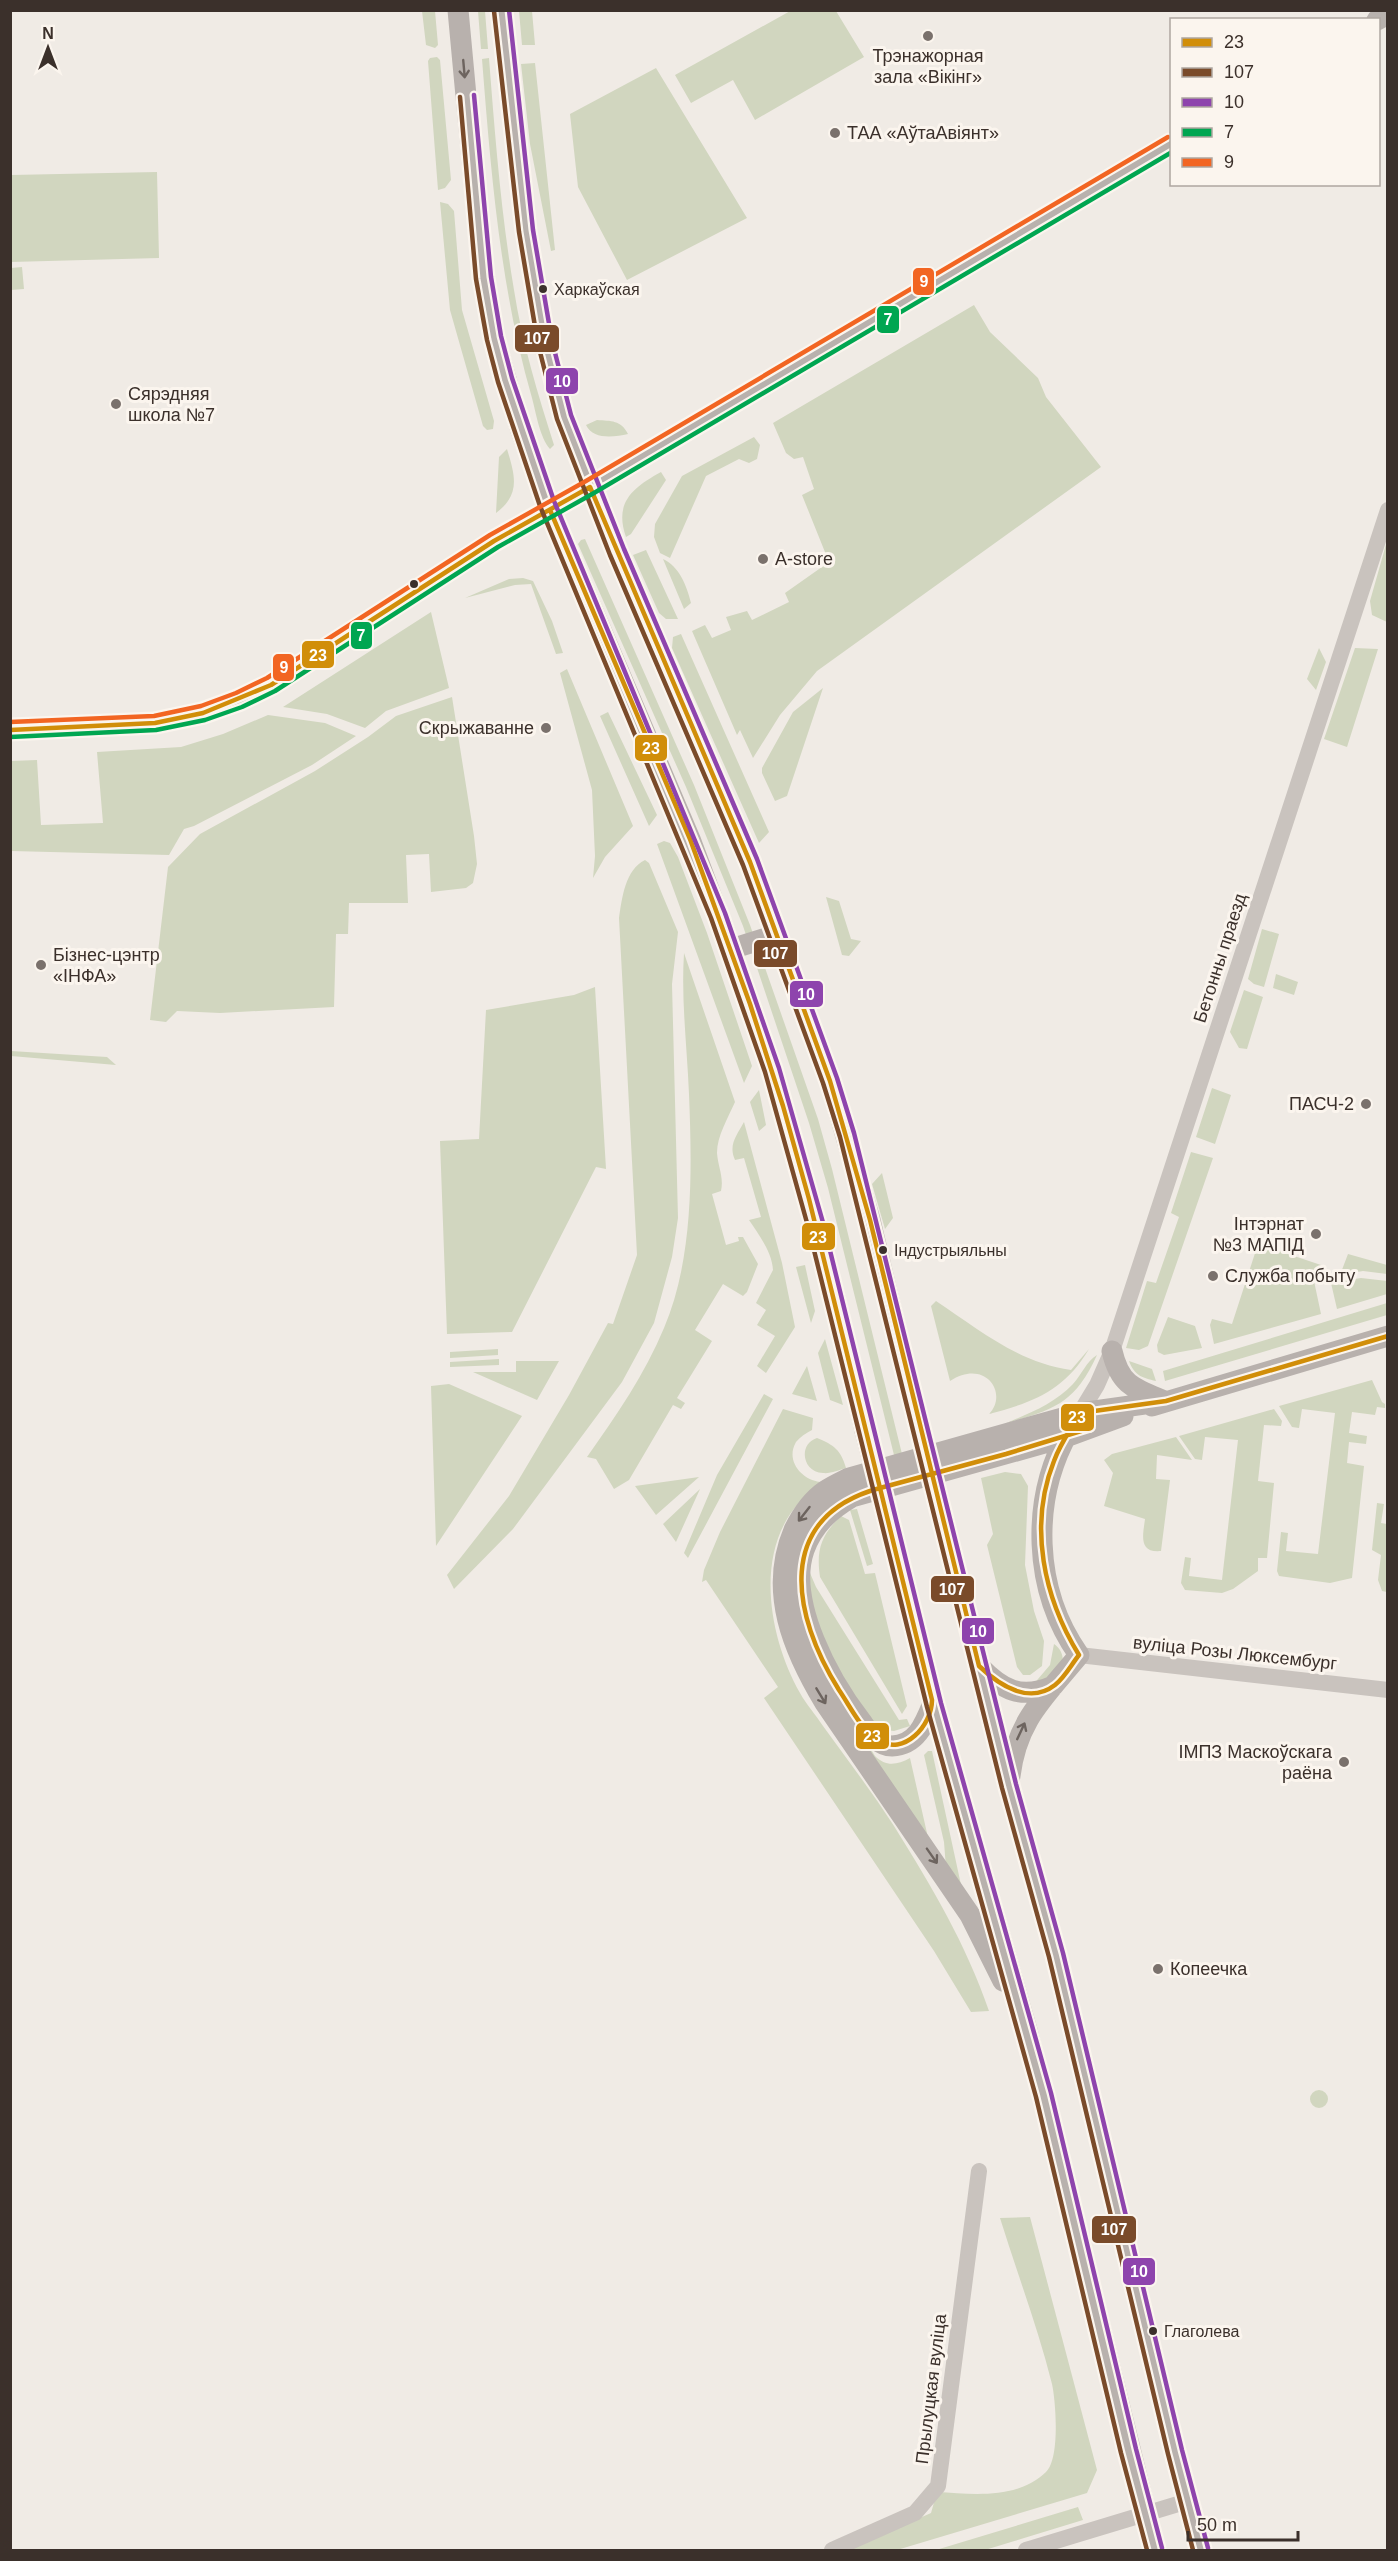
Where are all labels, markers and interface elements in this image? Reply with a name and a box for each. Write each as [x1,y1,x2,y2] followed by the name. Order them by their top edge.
[18,18,78,78] north arrow
[1170,18,1380,186] legend
[42,25,54,42] text: N
[921,29,935,43] marker: Трэнажорная зала «Вікінг»
[1224,32,1244,52] text: 23
[873,46,983,87] place label: Трэнажорная зала «Вікінг»
[459,58,470,78] one-way arrow
[1224,62,1254,82] text: 107
[1224,92,1244,112] text: 10
[1224,122,1234,142] text: 7
[847,123,999,143] place label: ТАА «АўтаАвіянт»
[828,126,842,140] marker: ТАА «АўтаАвіянт»
[1224,152,1234,172] text: 9
[912,267,935,296] line badge: 9
[920,273,929,290] text: 9
[554,281,640,298] place label: Харкаўская
[537,283,549,295] marker: Харкаўская
[876,305,900,334] line badge: 7
[884,311,893,328] text: 7
[514,324,560,353] line badge: 107
[524,330,550,347] text: 107
[545,367,579,395] line badge: 10
[553,373,571,390] text: 10
[128,384,215,425] place label: Сярэдняя школа №7
[109,397,123,411] marker: Сярэдняя школа №7
[775,549,833,569] place label: А-store
[756,552,770,566] marker: А-store
[408,578,420,590] unlabelled marker
[350,621,373,650] line badge: 7
[357,627,366,644] text: 7
[301,640,335,669] line badge: 23
[309,647,327,664] text: 23
[272,653,295,682] line badge: 9
[280,659,289,676] text: 9
[419,718,534,738] place label: Скрыжаванне
[539,721,553,735] marker: Скрыжаванне
[634,734,668,762] line badge: 23
[642,740,660,757] text: 23
[1190,890,1250,1025] street label: Бетонны праезд
[753,939,798,968] line badge: 107
[53,945,160,986] place label: Бізнес-цэнтр «ІНФА»
[762,945,788,962] text: 107
[34,958,48,972] marker: Бізнес-цэнтр «ІНФА»
[789,980,824,1008] line badge: 10
[797,986,815,1003] text: 10
[1289,1094,1354,1114] place label: ПАСЧ-2
[1359,1097,1373,1111] marker: ПАСЧ-2
[1213,1214,1304,1255] place label: Інтэрнат №3 МАПІД
[801,1222,836,1251] line badge: 23
[1309,1227,1323,1241] marker: Інтэрнат №3 МАПІД
[809,1229,827,1246] text: 23
[894,1242,1007,1259] place label: Індустрыяльны
[877,1244,889,1256] marker: Індустрыяльны
[1225,1266,1355,1286] place label: Служба побыту
[1206,1269,1220,1283] marker: Служба побыту
[1060,1403,1095,1432] line badge: 23
[1068,1409,1086,1426] text: 23
[798,1505,811,1521] one-way arrow
[930,1575,975,1603] line badge: 107
[939,1581,965,1598] text: 107
[961,1617,995,1645] line badge: 10
[969,1623,987,1640] text: 10
[1132,1632,1338,1674] street label: вуліца Розы Люксембург
[815,1687,827,1704] one-way arrow
[855,1722,890,1750] line badge: 23
[1016,1723,1028,1741] one-way arrow
[863,1728,881,1745] text: 23
[1178,1742,1333,1783] place label: ІМПЗ Маскоўскага раёна
[1337,1755,1351,1769] marker: ІМПЗ Маскоўскага раёна
[926,1848,938,1864] one-way arrow
[1170,1959,1248,1979] place label: Копеечка
[1151,1962,1165,1976] marker: Копеечка
[1091,2215,1137,2244] line badge: 107
[1101,2221,1127,2238] text: 107
[1122,2257,1156,2286] line badge: 10
[1130,2263,1148,2280] text: 10
[912,2312,950,2465] street label: Прылуцкая вуліца
[1164,2323,1240,2340] place label: Глаголева
[1147,2325,1159,2337] marker: Глаголева
[1188,2504,1298,2542] scale bar
[1197,2515,1237,2535] text: 50 m

